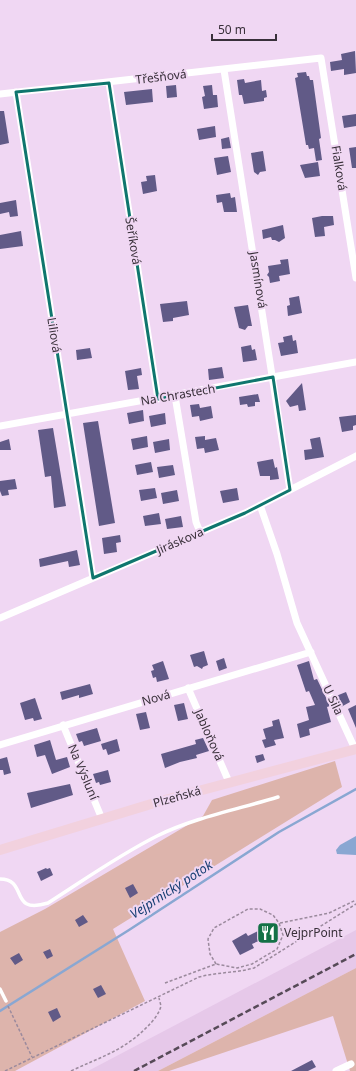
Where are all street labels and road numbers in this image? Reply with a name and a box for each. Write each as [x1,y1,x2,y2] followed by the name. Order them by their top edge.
[135,65,187,88] street label: Třešňová
[328,144,351,192] street label: Fialková
[121,216,146,266] street label: Šeříková
[245,249,271,310] street label: Jasmínová
[43,316,66,354] street label: Liliová
[139,380,217,409] street label: Na Chrastech
[153,523,206,558] street label: Jiráskova
[319,682,348,718] street label: U Sila
[140,685,172,710] street label: Nová
[190,705,228,763] street label: Jabloňová
[64,741,103,803] street label: Na Výsluní
[151,782,203,811] street label: Plzeňská

